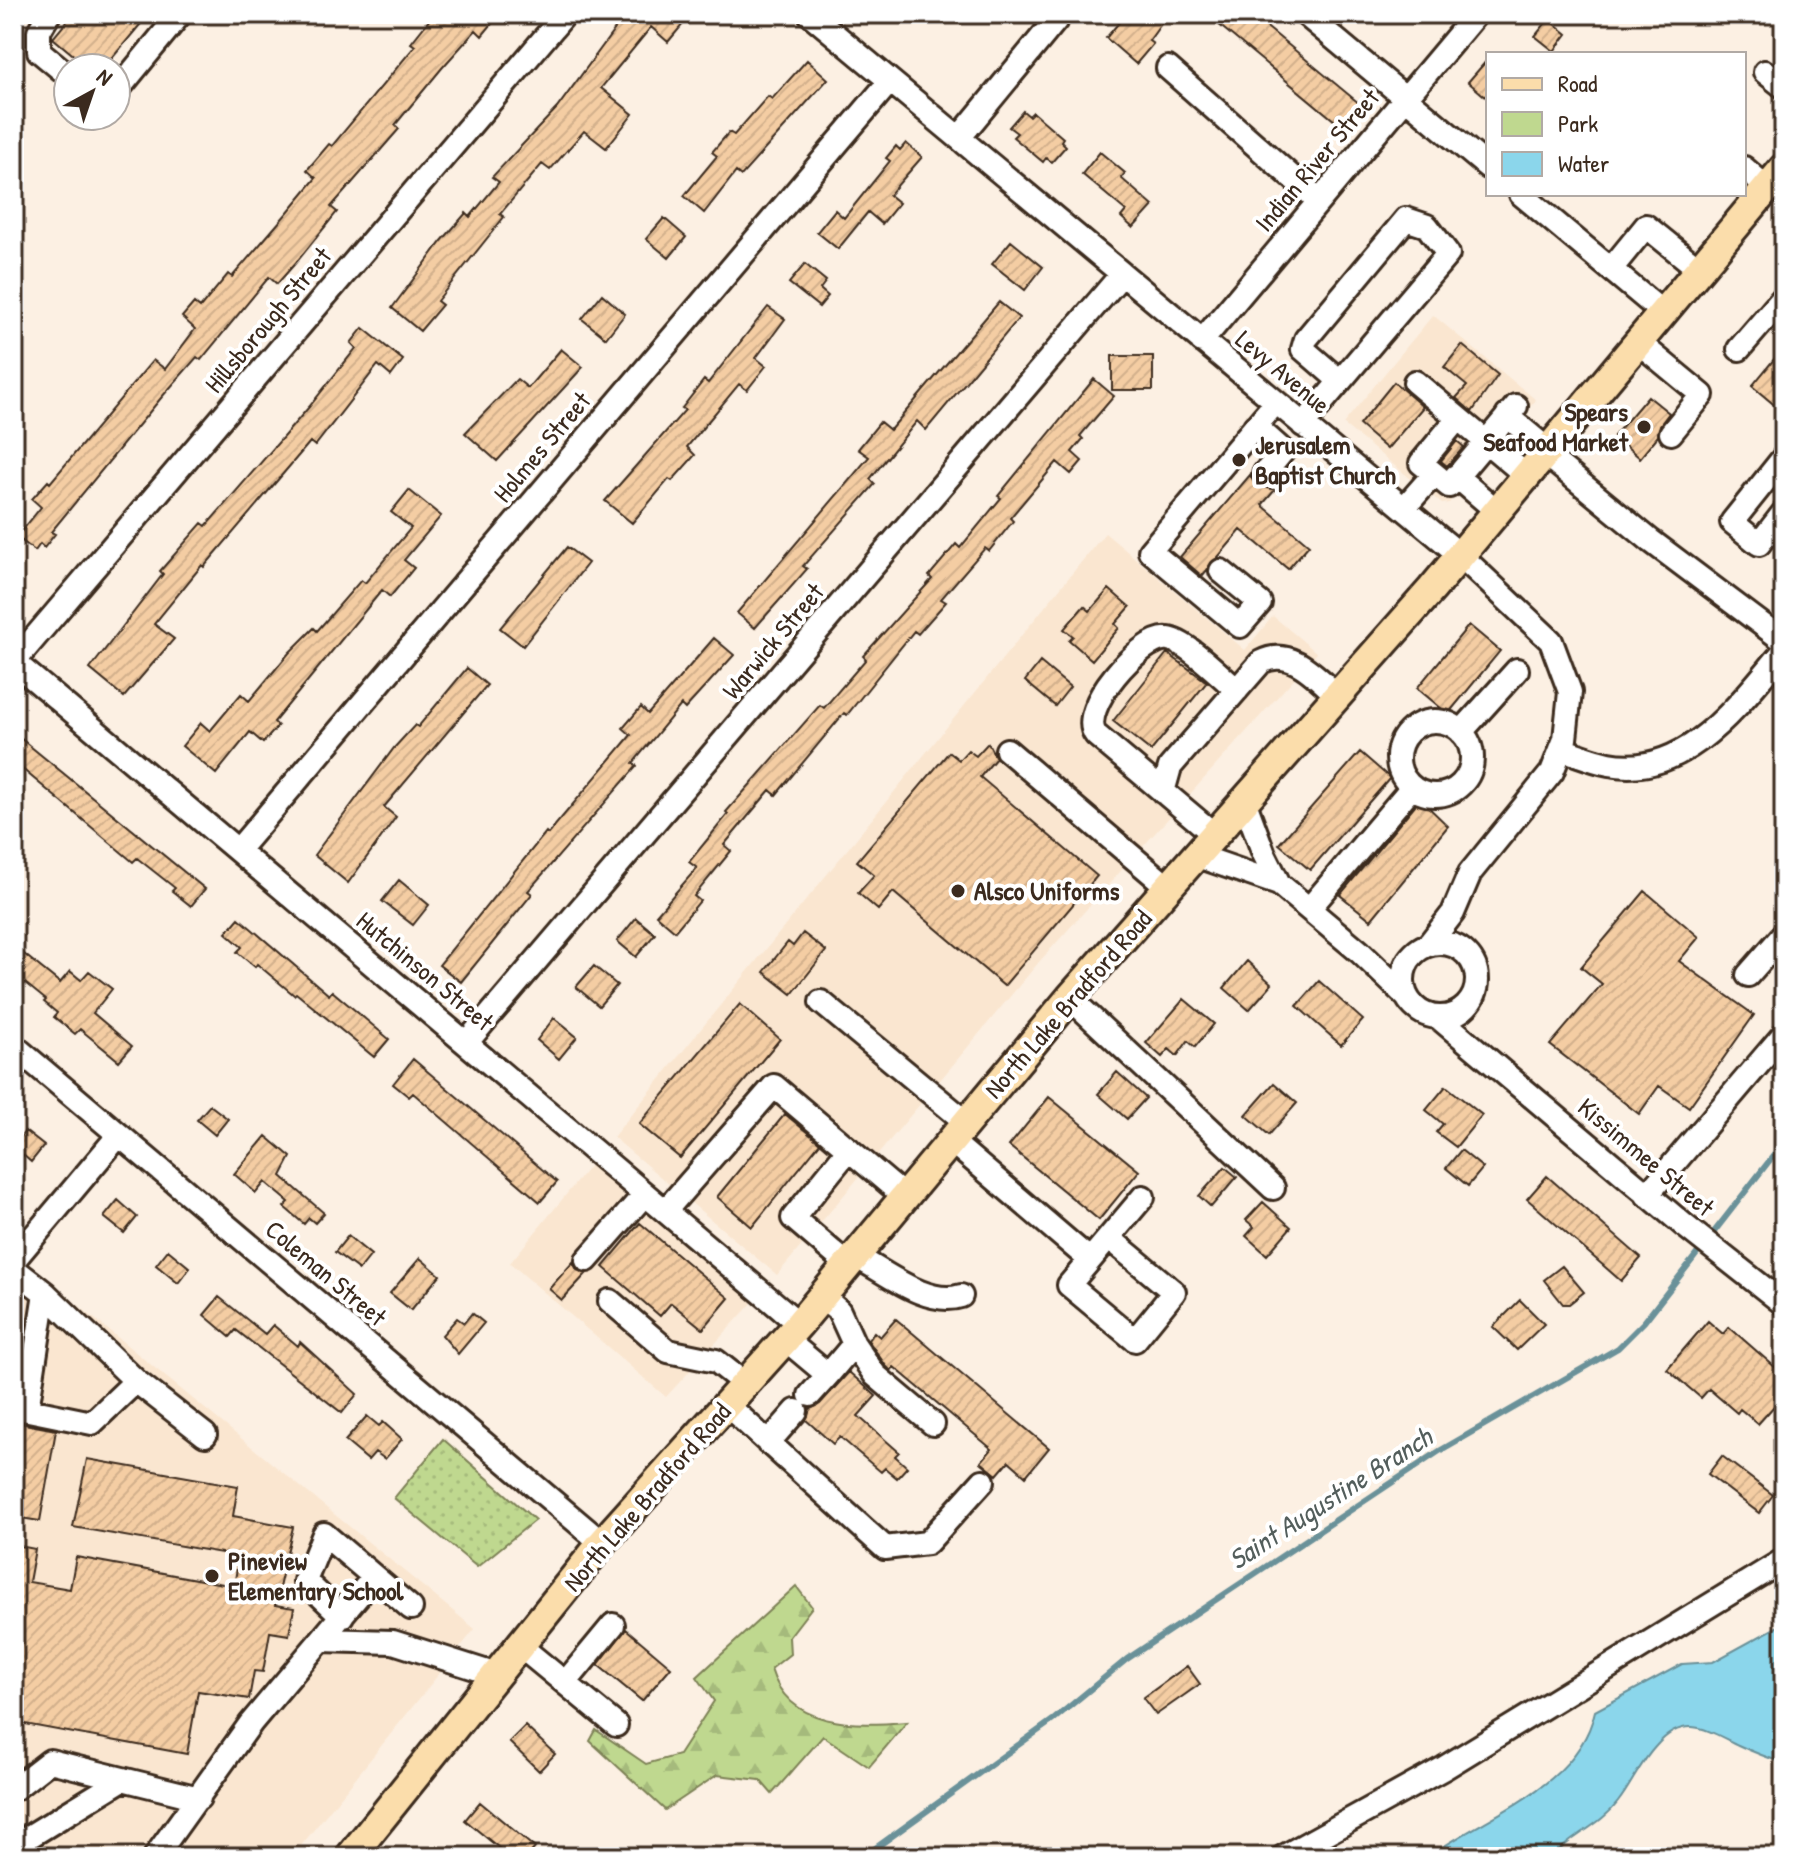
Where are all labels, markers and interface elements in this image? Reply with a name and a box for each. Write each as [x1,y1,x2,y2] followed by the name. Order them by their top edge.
[52,52,132,132] north arrow
[1486,52,1746,196] legend
[91,61,119,92] text: N
[1558,67,1597,99] text: Road
[1246,80,1387,239] street label: Indian River Street
[1558,107,1598,139] text: Park
[1558,147,1609,179] text: Water
[196,239,340,400] street label: Hillsborough Street
[1229,322,1338,421] street label: Levy Avenue
[485,383,599,509] street label: Holmes Street
[1483,394,1629,459] place label: Spears Seafood Market
[1635,418,1653,436] marker: Spears Seafood Market
[1255,427,1396,493] place label: Jerusalem Baptist Church
[1230,451,1248,469] marker: Jerusalem Baptist Church
[714,574,832,706] street label: Warwick Street
[974,873,1120,908] place label: Alsco Uniforms
[949,882,967,900] marker: Alsco Uniforms
[976,902,1159,1105] street label: North Lake Bradford Road
[349,903,502,1039] street label: Hutchinson Street
[1571,1089,1723,1225] street label: Kissimmee Street
[258,1212,395,1334] street label: Coleman Street
[555,1395,738,1598] street label: North Lake Bradford Road
[1221,1417,1441,1578] water label: Saint Augustine Branch
[228,1543,405,1609] place label: Pineview Elementary School
[203,1567,221,1585] marker: Pineview Elementary School

